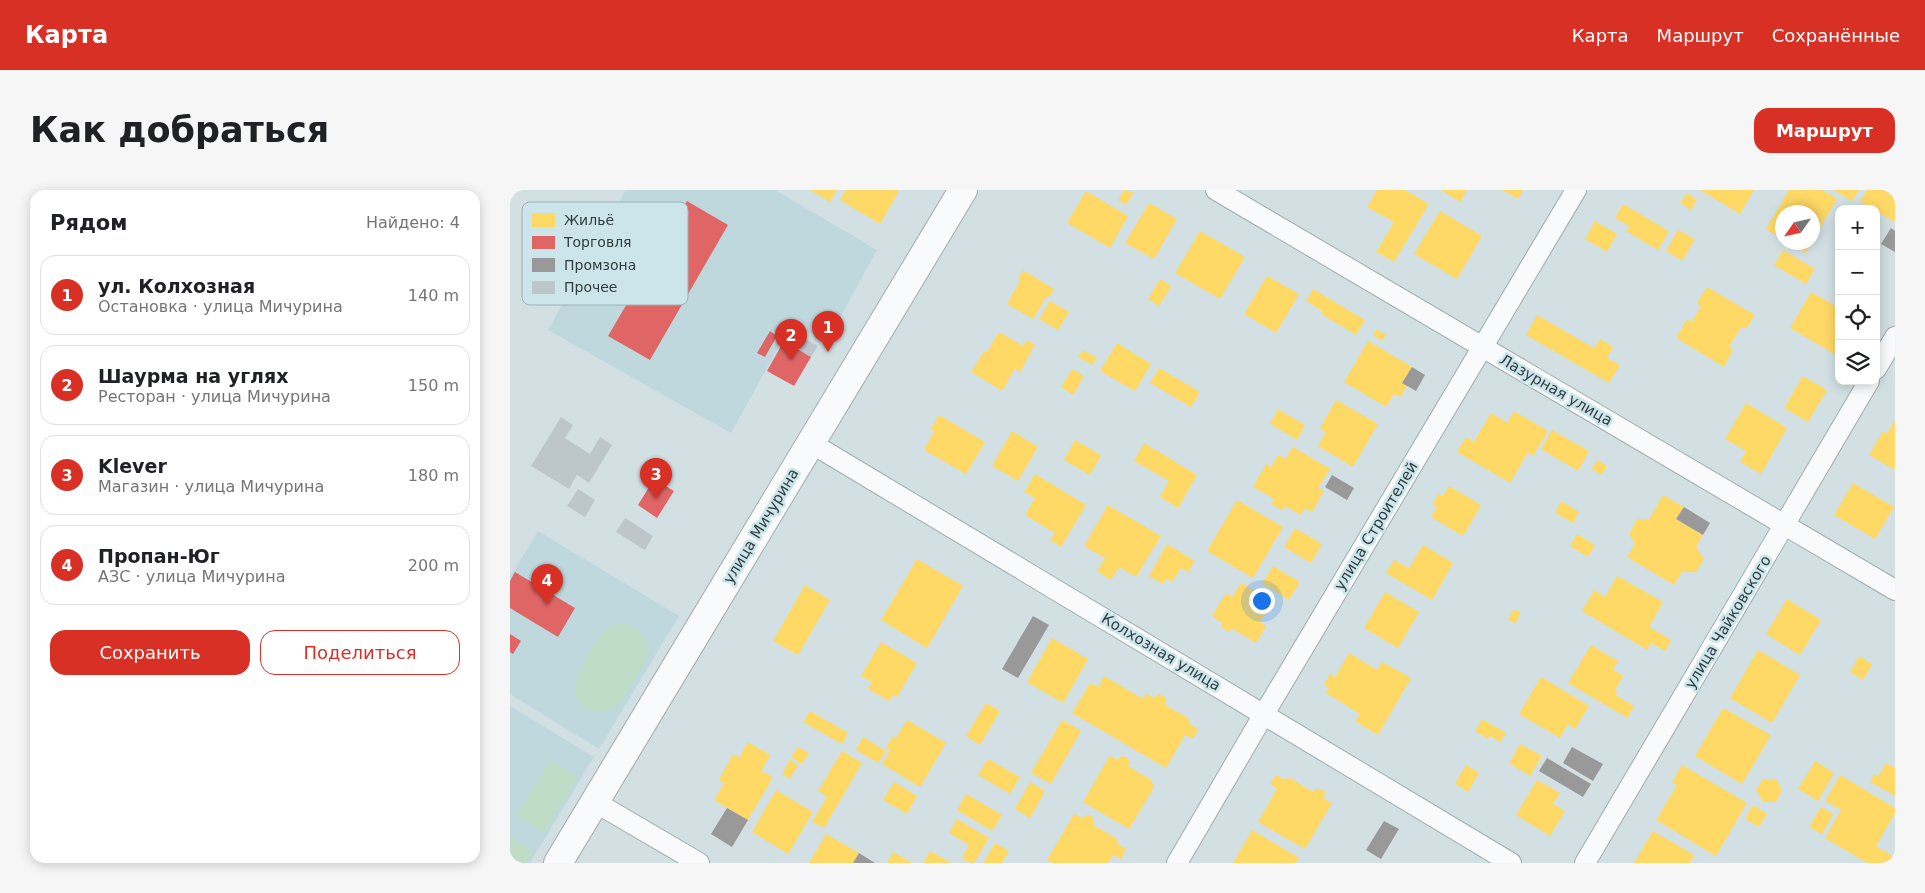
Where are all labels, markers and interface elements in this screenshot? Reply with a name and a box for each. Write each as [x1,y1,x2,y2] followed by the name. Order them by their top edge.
[25,21,108,49] text: Карта
[1572,25,1629,46] text: Карта
[1657,25,1744,46] text: Маршрут
[1772,25,1900,46] text: Сохранённые
[1754,108,1895,153] button: Маршрут
[30,110,329,150] text: Как добраться
[522,202,688,305] legend
[1775,205,1820,250] north arrow
[1835,205,1880,385] map controls
[1835,205,1880,250] button: +
[50,211,127,235] text: Рядом
[564,212,614,228] text: Жильё
[366,213,460,232] text: Найдено: 4
[563,234,632,250] text: Торговля
[1835,250,1880,295] button: −
[564,257,636,273] text: Промзона
[98,275,255,297] text: ул. Колхозная
[564,279,617,295] text: Прочее
[61,286,73,305] text: 1
[408,286,459,305] text: 140 m
[1835,295,1880,340] button: locate
[98,297,343,316] text: Остановка · улица Мичурина
[812,311,844,352] pin: 1
[775,319,807,360] pin: 2
[1835,340,1880,385] button: layers
[1496,350,1616,430] street label: Лазурная улица
[98,365,289,387] text: Шаурма на углях
[61,376,73,395] text: 2
[408,376,459,395] text: 150 m
[98,387,331,406] text: Ресторан · улица Мичурина
[98,455,167,477] text: Klever
[640,458,672,499] pin: 3
[1331,459,1421,593] street label: улица Строителей
[720,465,802,587] street label: улица Мичурина
[61,466,73,485] text: 3
[408,466,459,485] text: 180 m
[98,477,324,496] text: Магазин · улица Мичурина
[98,545,220,567] text: Пропан-Юг
[1681,552,1775,692] street label: улица Чайковского
[61,556,73,575] text: 4
[408,556,459,575] text: 200 m
[531,564,563,605] pin: 4
[98,567,285,586] text: АЗС · улица Мичурина
[1249,588,1275,614] your location
[1098,609,1224,695] street label: Колхозная улица
[50,630,250,675] button: Сохранить
[260,630,460,675] button: Поделиться

